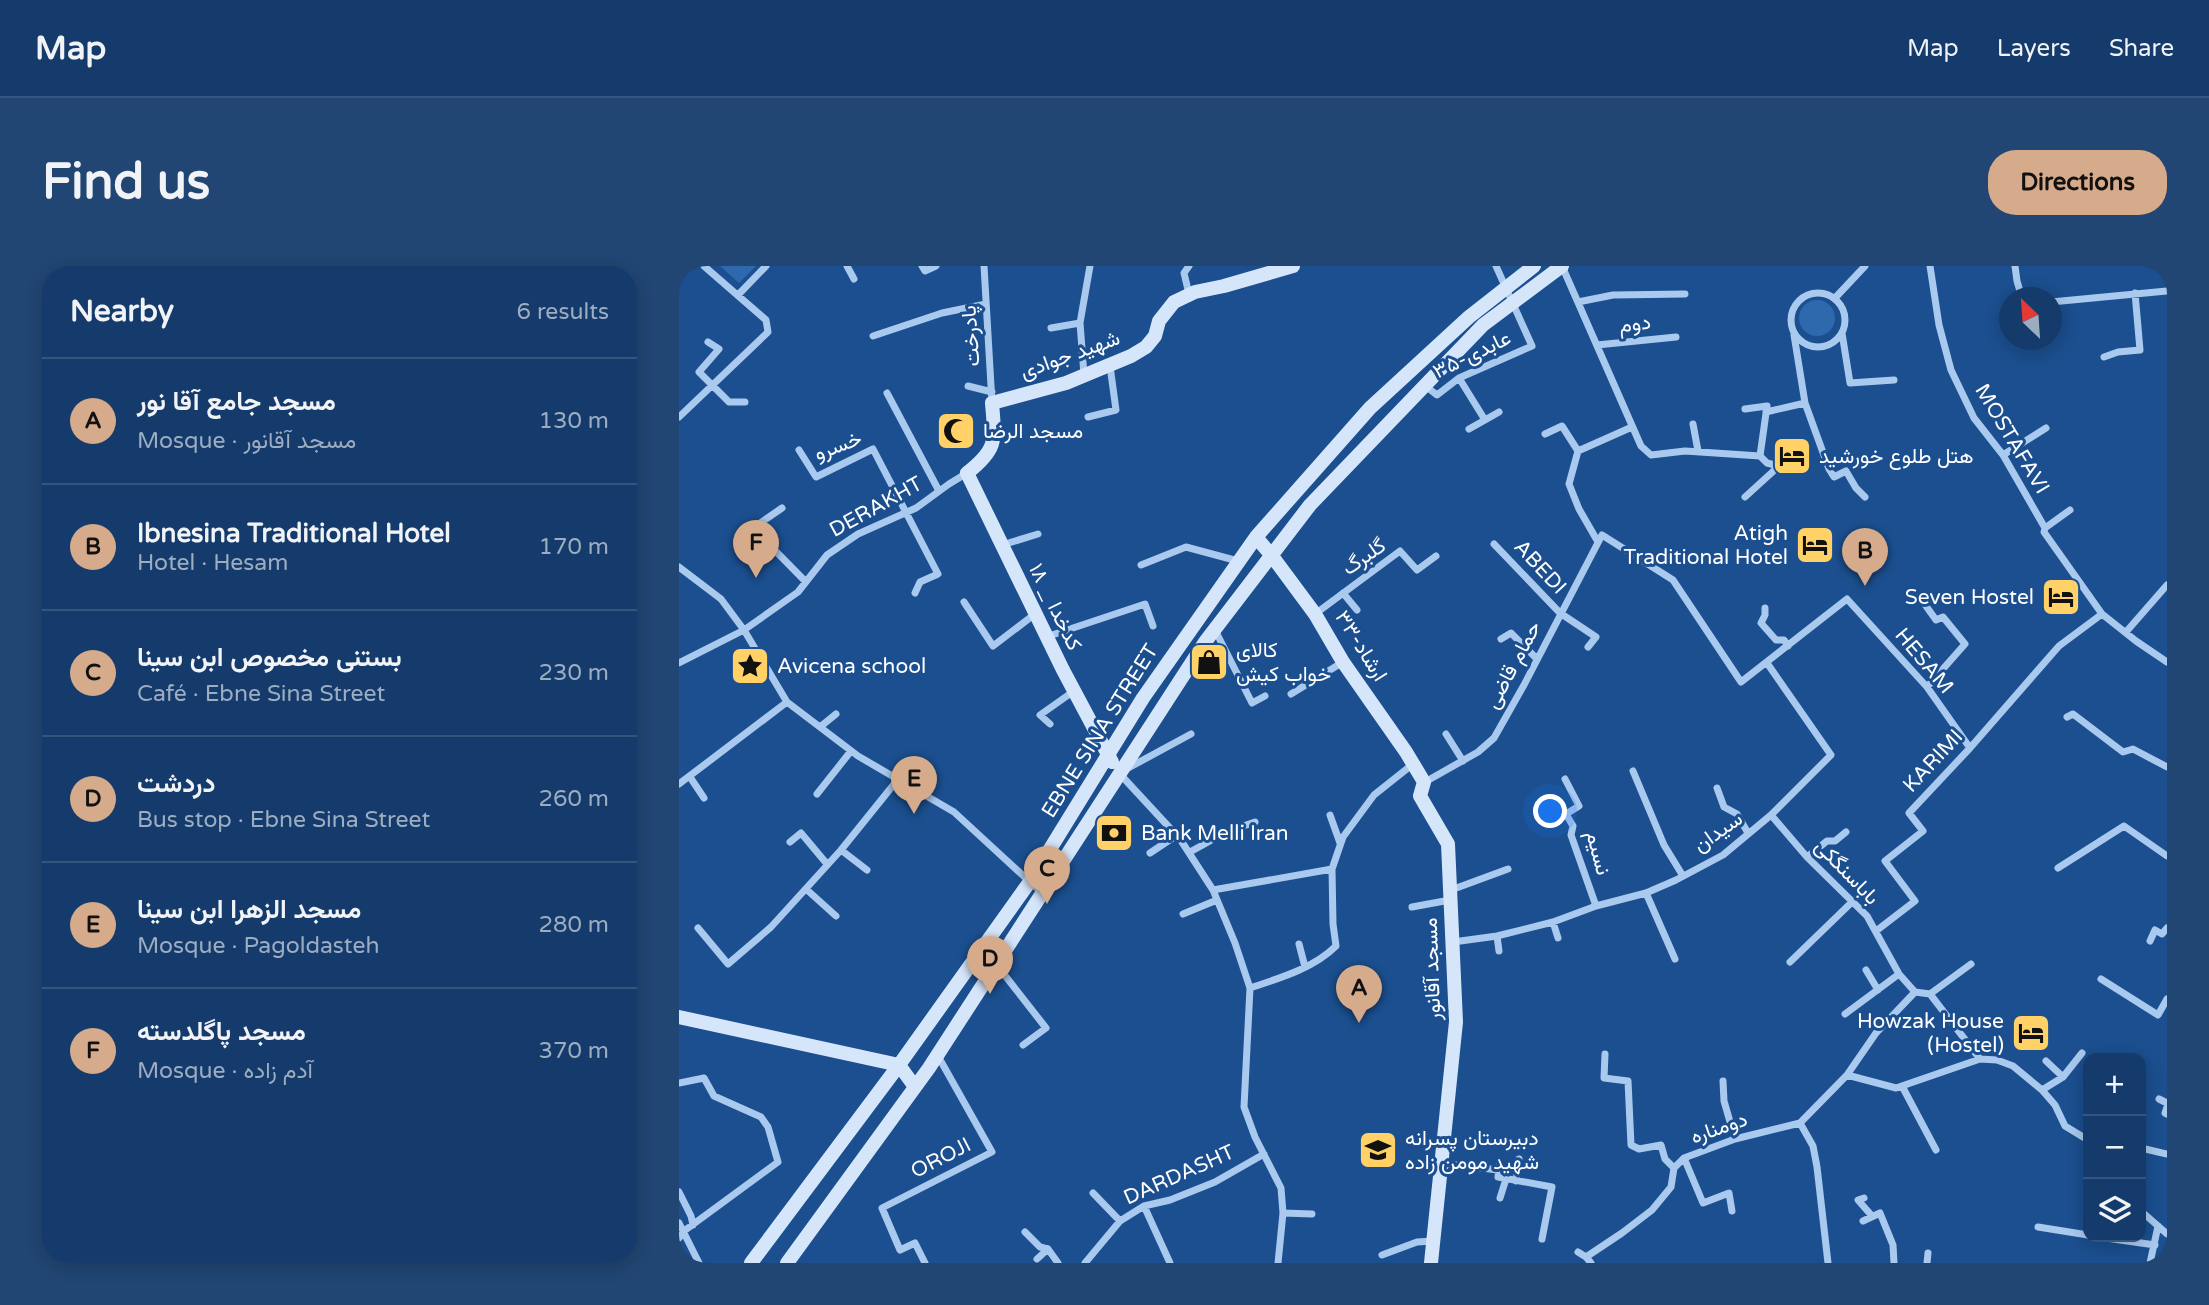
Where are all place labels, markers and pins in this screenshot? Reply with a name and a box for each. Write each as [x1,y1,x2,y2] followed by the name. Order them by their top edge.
[935,410,977,452] mosque icon: مسجد الرضا
[983,419,1083,444] place label: مسجد الرضا
[1771,435,1813,477] hotel icon: هتل طلوع خورشید
[1819,444,1974,470] place label: هتل طلوع خورشید
[733,520,779,578] pin: F
[1624,521,1788,570] place label: Atigh Traditional Hotel
[1794,524,1836,566] hotel icon: Atigh Traditional Hotel
[1842,528,1888,586] pin: B
[2040,576,2082,618] hotel icon: Seven Hostel
[1905,585,2034,610] place label: Seven Hostel
[1236,638,1331,687] place label: کالای خواب کیش
[1188,641,1230,683] shop icon: کالای خواب کیش
[729,645,771,687] place icon: Avicena school
[777,654,926,679] place label: Avicena school
[891,756,937,814] pin: E
[1093,812,1135,854] bank icon: Bank Melli Iran
[1141,821,1288,846] place label: Bank Melli Iran
[1024,846,1070,904] pin: C
[967,936,1013,994] pin: D
[1336,965,1382,1023] pin: A
[1857,1009,2004,1058] place label: Howzak House (Hostel)
[2010,1012,2052,1054] hotel icon: Howzak House (Hostel)
[1405,1126,1539,1175] place label: دبیرستان پسرانه شهید مومن زاده
[1357,1129,1399,1171] school or university icon: دبیرستان پسرانه شهید مومن زاده

